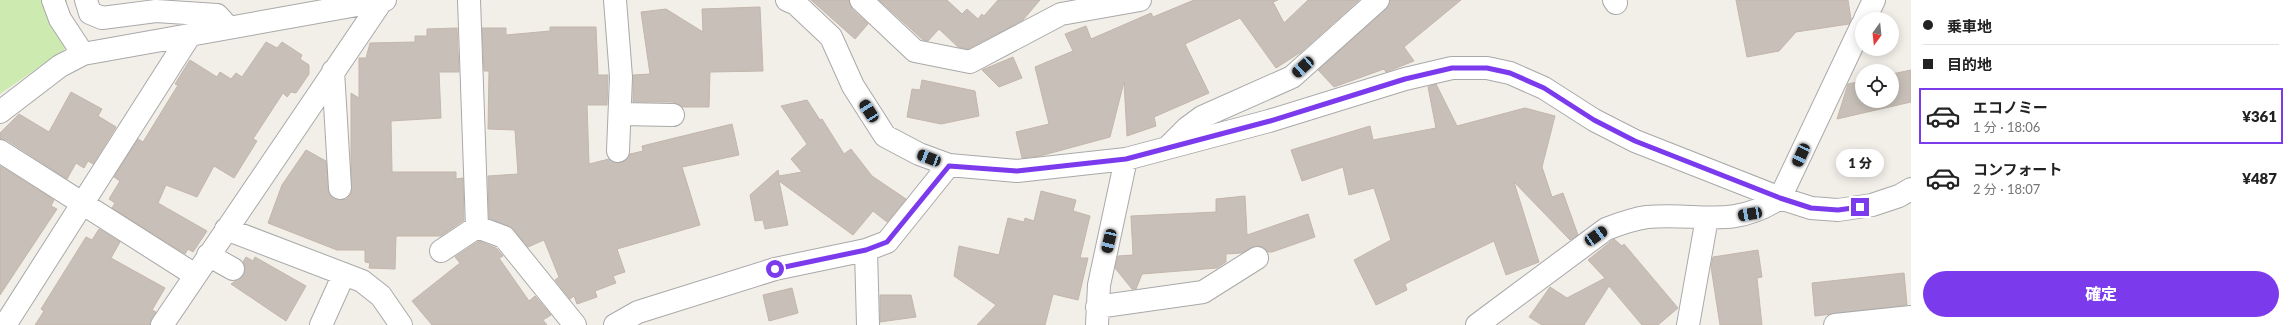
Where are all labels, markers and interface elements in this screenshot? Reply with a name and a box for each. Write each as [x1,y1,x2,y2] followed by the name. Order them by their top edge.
[1855,12,1899,56] north arrow
[1855,12,1899,108] map controls
[1947,17,1992,35] text: 乗車地
[1290,55,1316,79] car
[1947,55,1992,73] text: 目的地
[1855,64,1899,108] button: locate
[857,98,881,124] car
[1925,98,1961,134] icon: car
[1973,98,2048,116] text: エコノミー
[2242,107,2277,125] text: ¥361
[1973,119,2040,135] text: 1 分 · 18:06
[1790,142,1812,168] car
[916,148,942,168] car
[1836,149,1884,177] callout: 1 分
[1848,155,1872,171] text: 1 分
[1925,160,1961,196] icon: car
[1973,160,2063,178] text: コンフォート
[2242,169,2277,187] text: ¥487
[1973,181,2040,197] text: 2 分 · 18:07
[1851,198,1869,216] route end
[1737,206,1763,222] car
[1583,224,1609,248] car
[1100,228,1118,254] car
[766,260,784,278] route start
[1923,271,2279,317] button: 確定

